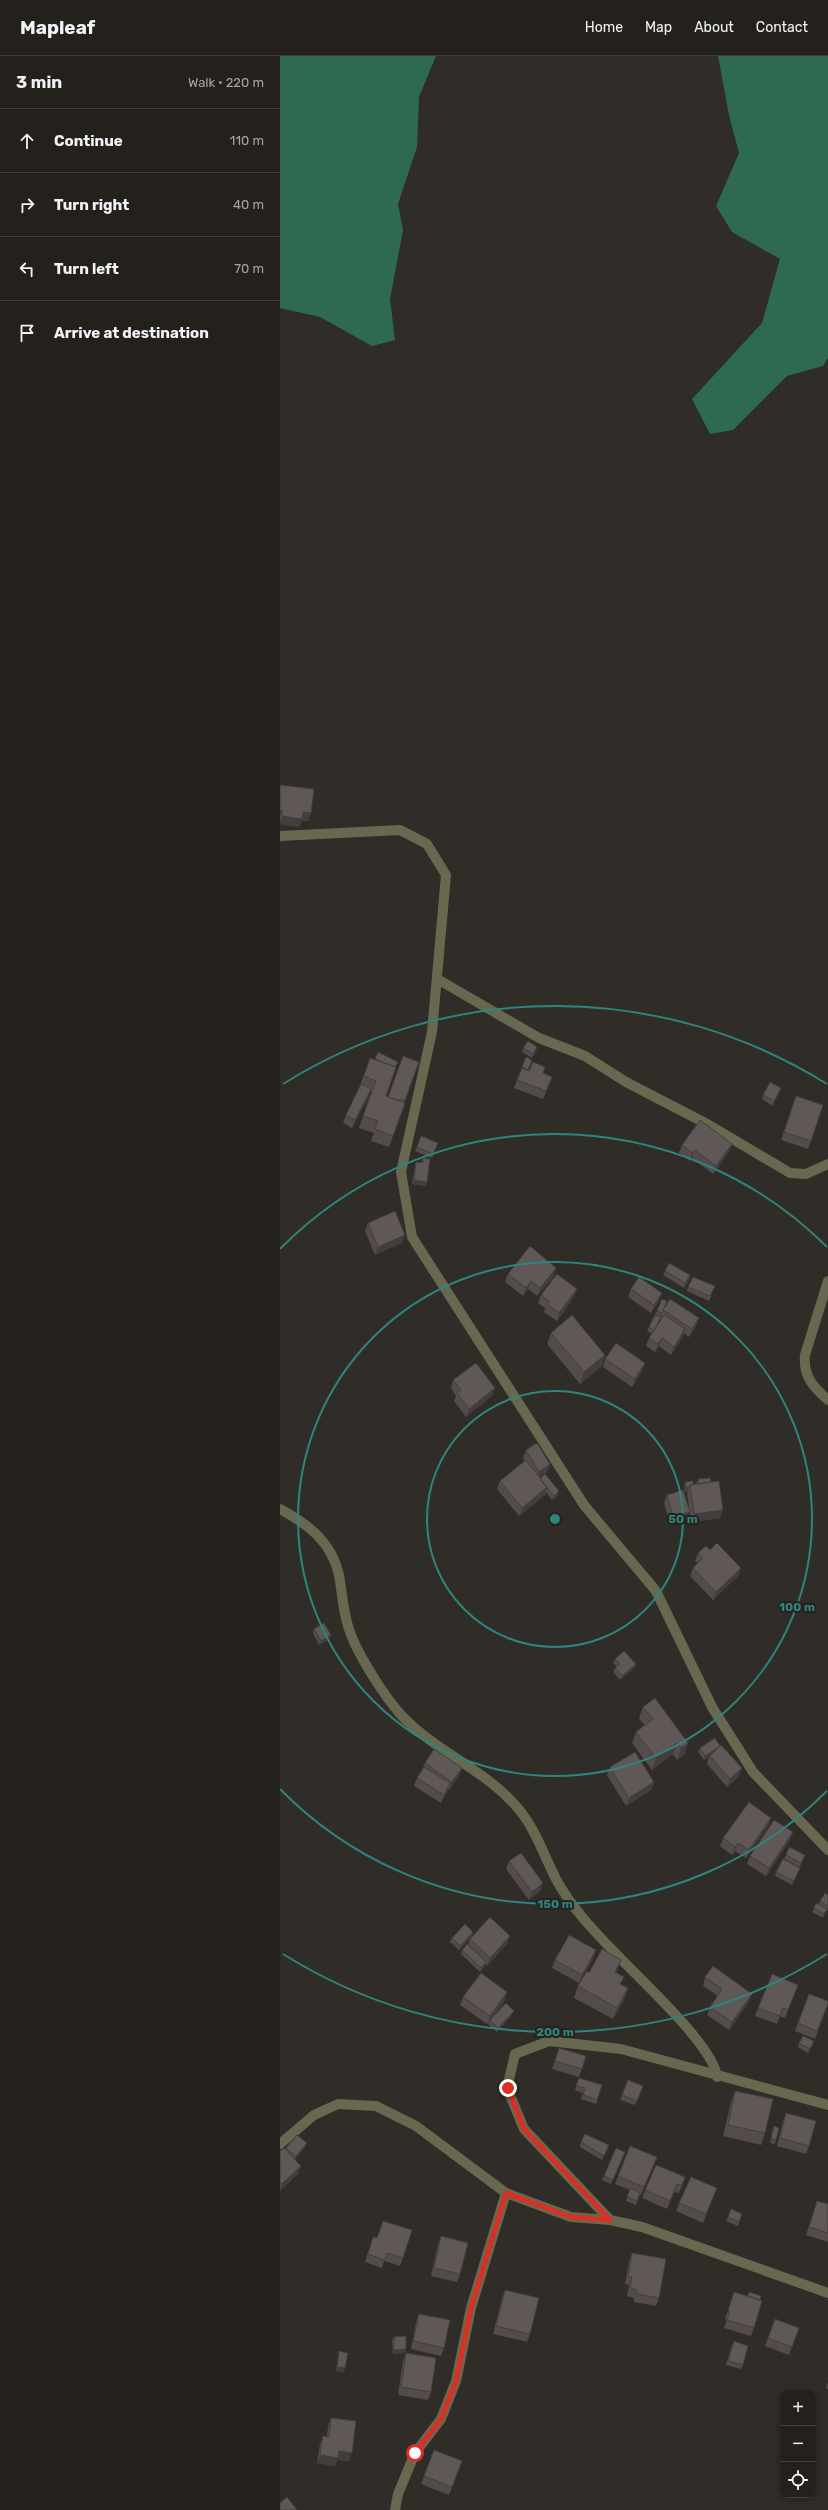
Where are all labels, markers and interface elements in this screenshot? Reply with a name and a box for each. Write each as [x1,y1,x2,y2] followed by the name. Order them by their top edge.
[20,16,95,39] text: Mapleaf
[585,19,623,36] text: Home
[645,19,672,36] text: Map
[694,19,734,36] text: About
[756,19,808,36] text: Contact
[16,72,62,92] text: 3 min
[188,75,264,90] text: Walk · 220 m
[16,130,38,152] icon: ahead
[54,132,123,150] text: Continue
[230,133,264,148] text: 110 m
[16,194,38,216] icon: right
[54,196,129,214] text: Turn right
[233,197,264,212] text: 40 m
[16,258,38,280] icon: left
[54,260,119,278] text: Turn left
[234,261,264,276] text: 70 m
[16,322,38,344] icon: arrive
[54,324,209,342] text: Arrive at destination
[548,1512,562,1526] centre of rings
[668,1512,698,1526] text: 50 m
[779,1600,815,1614] text: 100 m
[537,1897,573,1911] text: 150 m
[536,2025,574,2039] text: 200 m
[499,2079,517,2097] route end
[780,2390,816,2498] map controls
[780,2390,816,2426] button: +
[780,2426,816,2462] button: −
[406,2444,424,2462] route start
[780,2462,816,2498] button: locate

